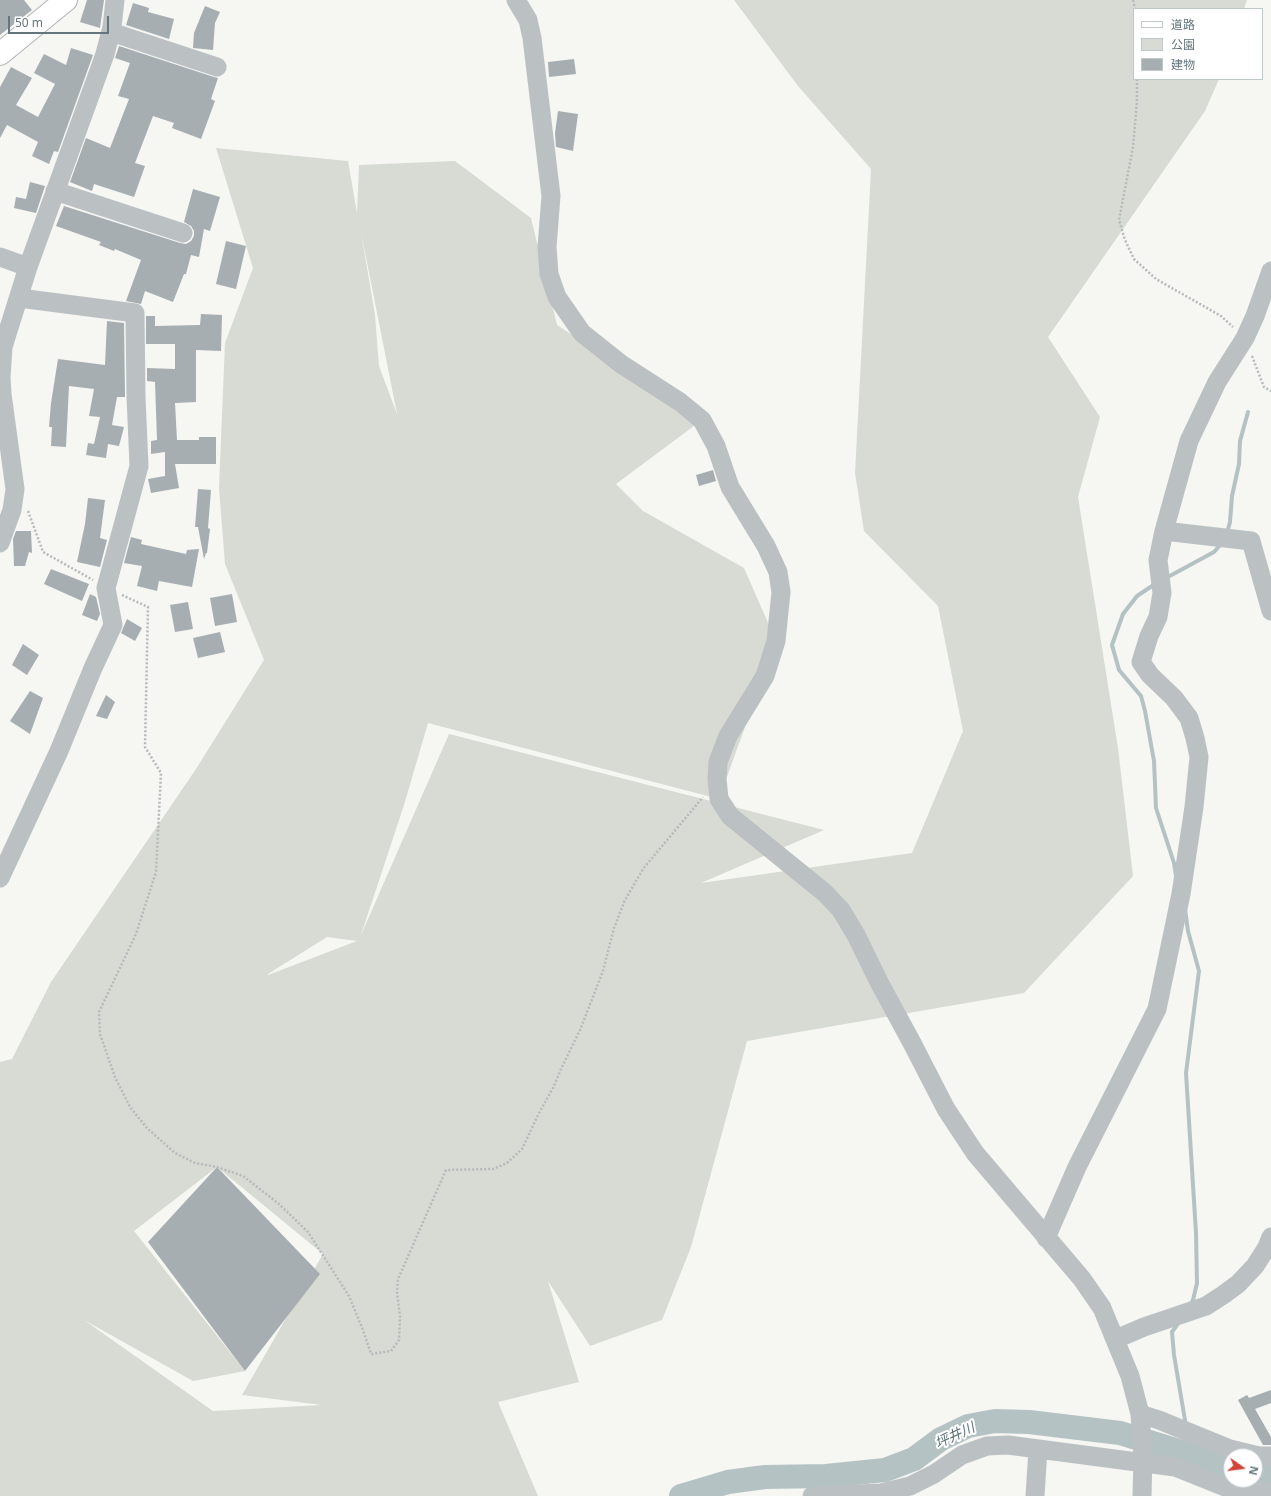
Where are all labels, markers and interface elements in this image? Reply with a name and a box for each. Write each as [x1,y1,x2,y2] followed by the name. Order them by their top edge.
[10,8,111,34] scale bar
[1133,8,1263,80] legend
[15,14,43,31] text: 50 m
[1171,16,1195,33] text: 道路
[1171,36,1195,53] text: 公園
[1171,56,1195,73] text: 建物
[932,1420,978,1452] water label: 坪井川
[1223,1448,1263,1488] north arrow
[1246,1465,1263,1477] text: N

